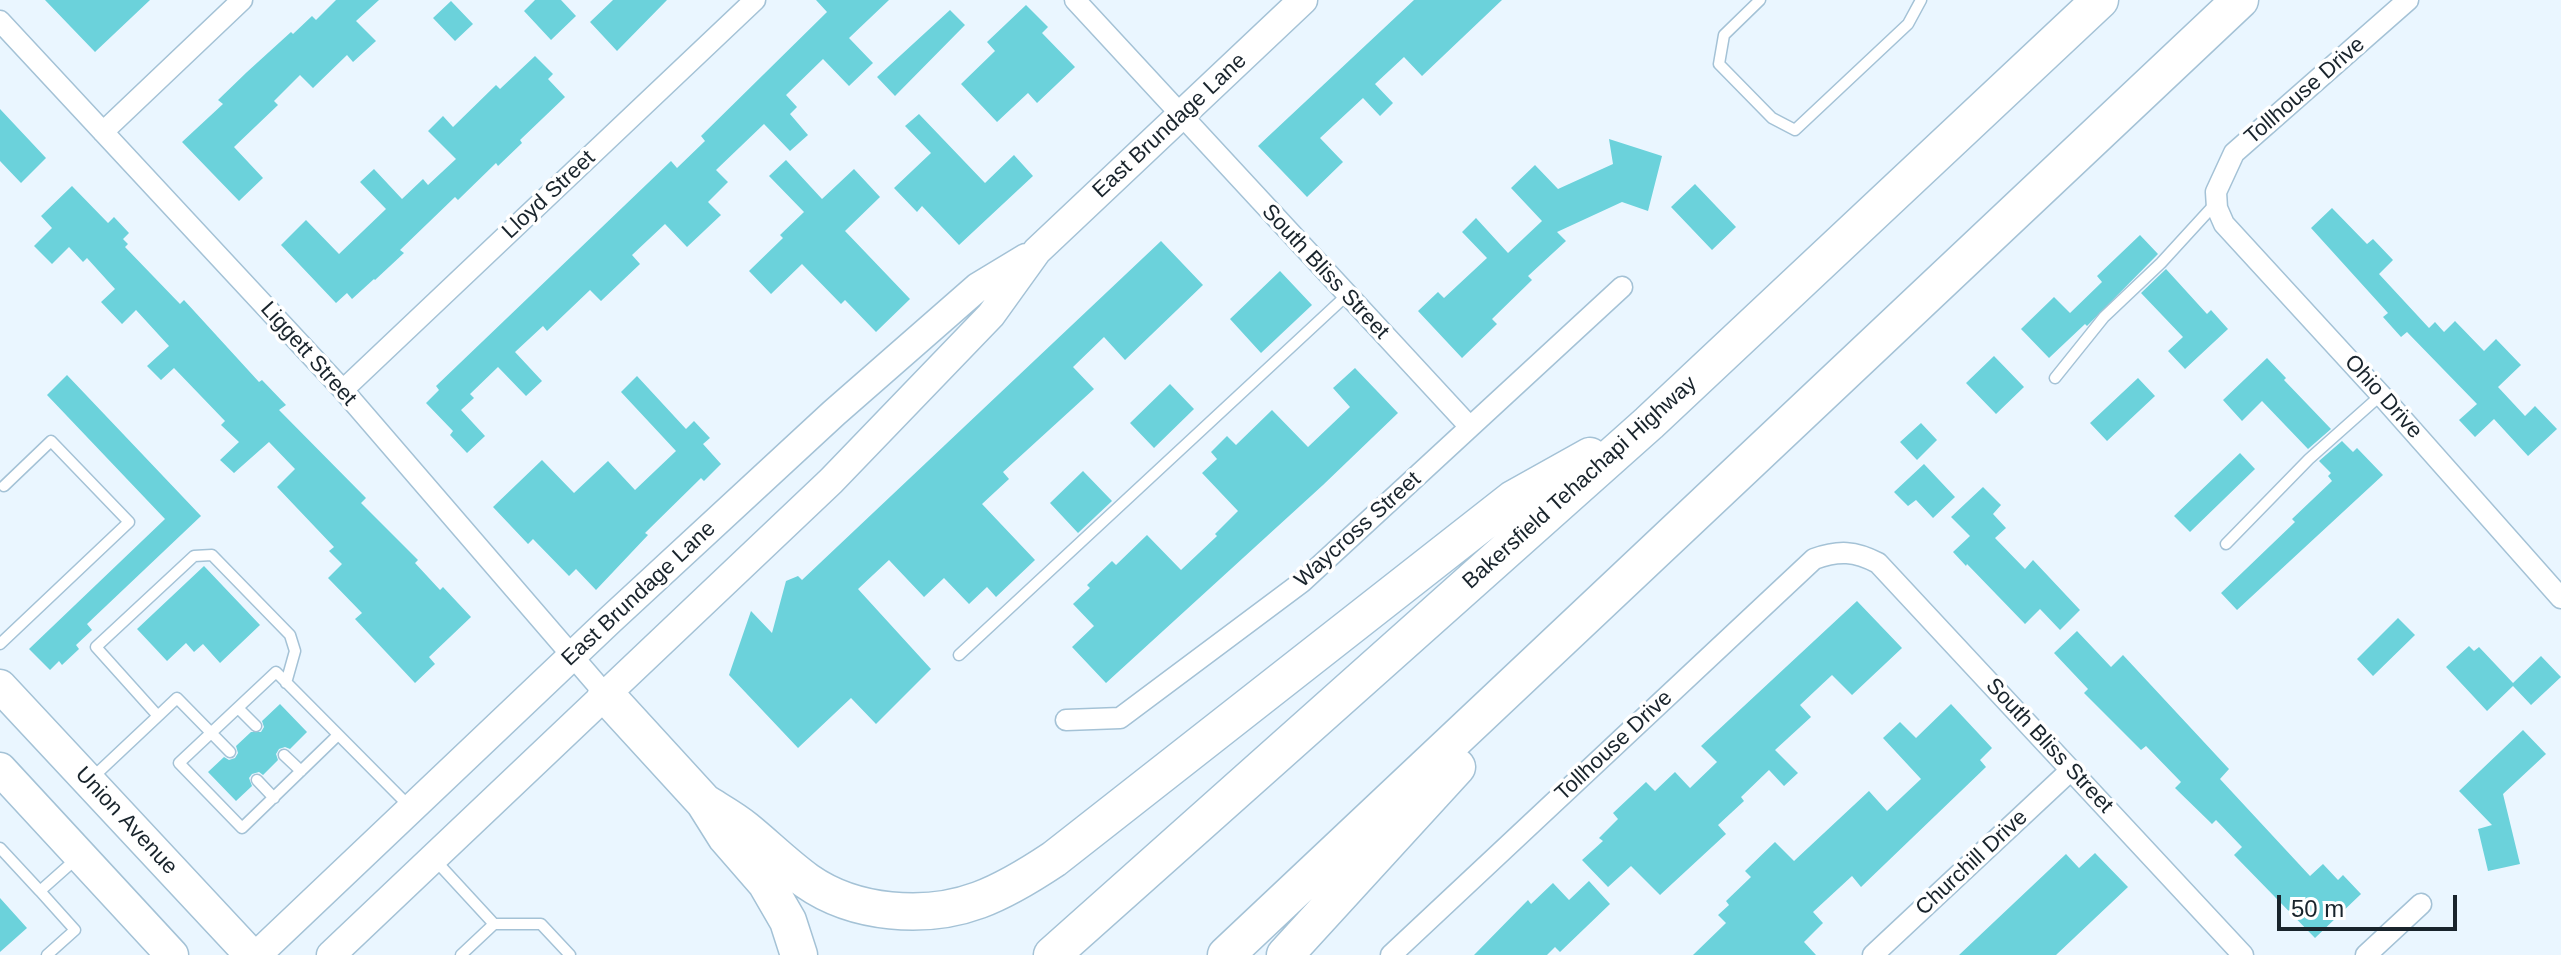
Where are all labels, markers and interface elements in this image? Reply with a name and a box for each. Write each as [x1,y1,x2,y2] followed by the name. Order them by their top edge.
[2240,32,2370,150] street label: Tollhouse Drive
[1088,48,1252,204] street label: East Brundage Lane
[497,145,601,245] street label: Lloyd Street
[1256,199,1394,345] street label: South Bliss Street
[254,297,362,411] street label: Liggett Street
[2338,350,2428,444] street label: Ohio Drive
[1458,371,1702,595] street label: Bakersfield Tehachapi Highway
[1290,466,1426,594] street label: Waycross Street
[557,516,721,672] street label: East Brundage Lane
[1980,673,2118,819] street label: South Bliss Street
[1550,685,1678,807] street label: Tollhouse Drive
[69,762,183,880] street label: Union Avenue
[1911,805,2033,921] street label: Churchill Drive
[2281,879,2461,929] scale bar
[2291,895,2344,922] text: 50 m

